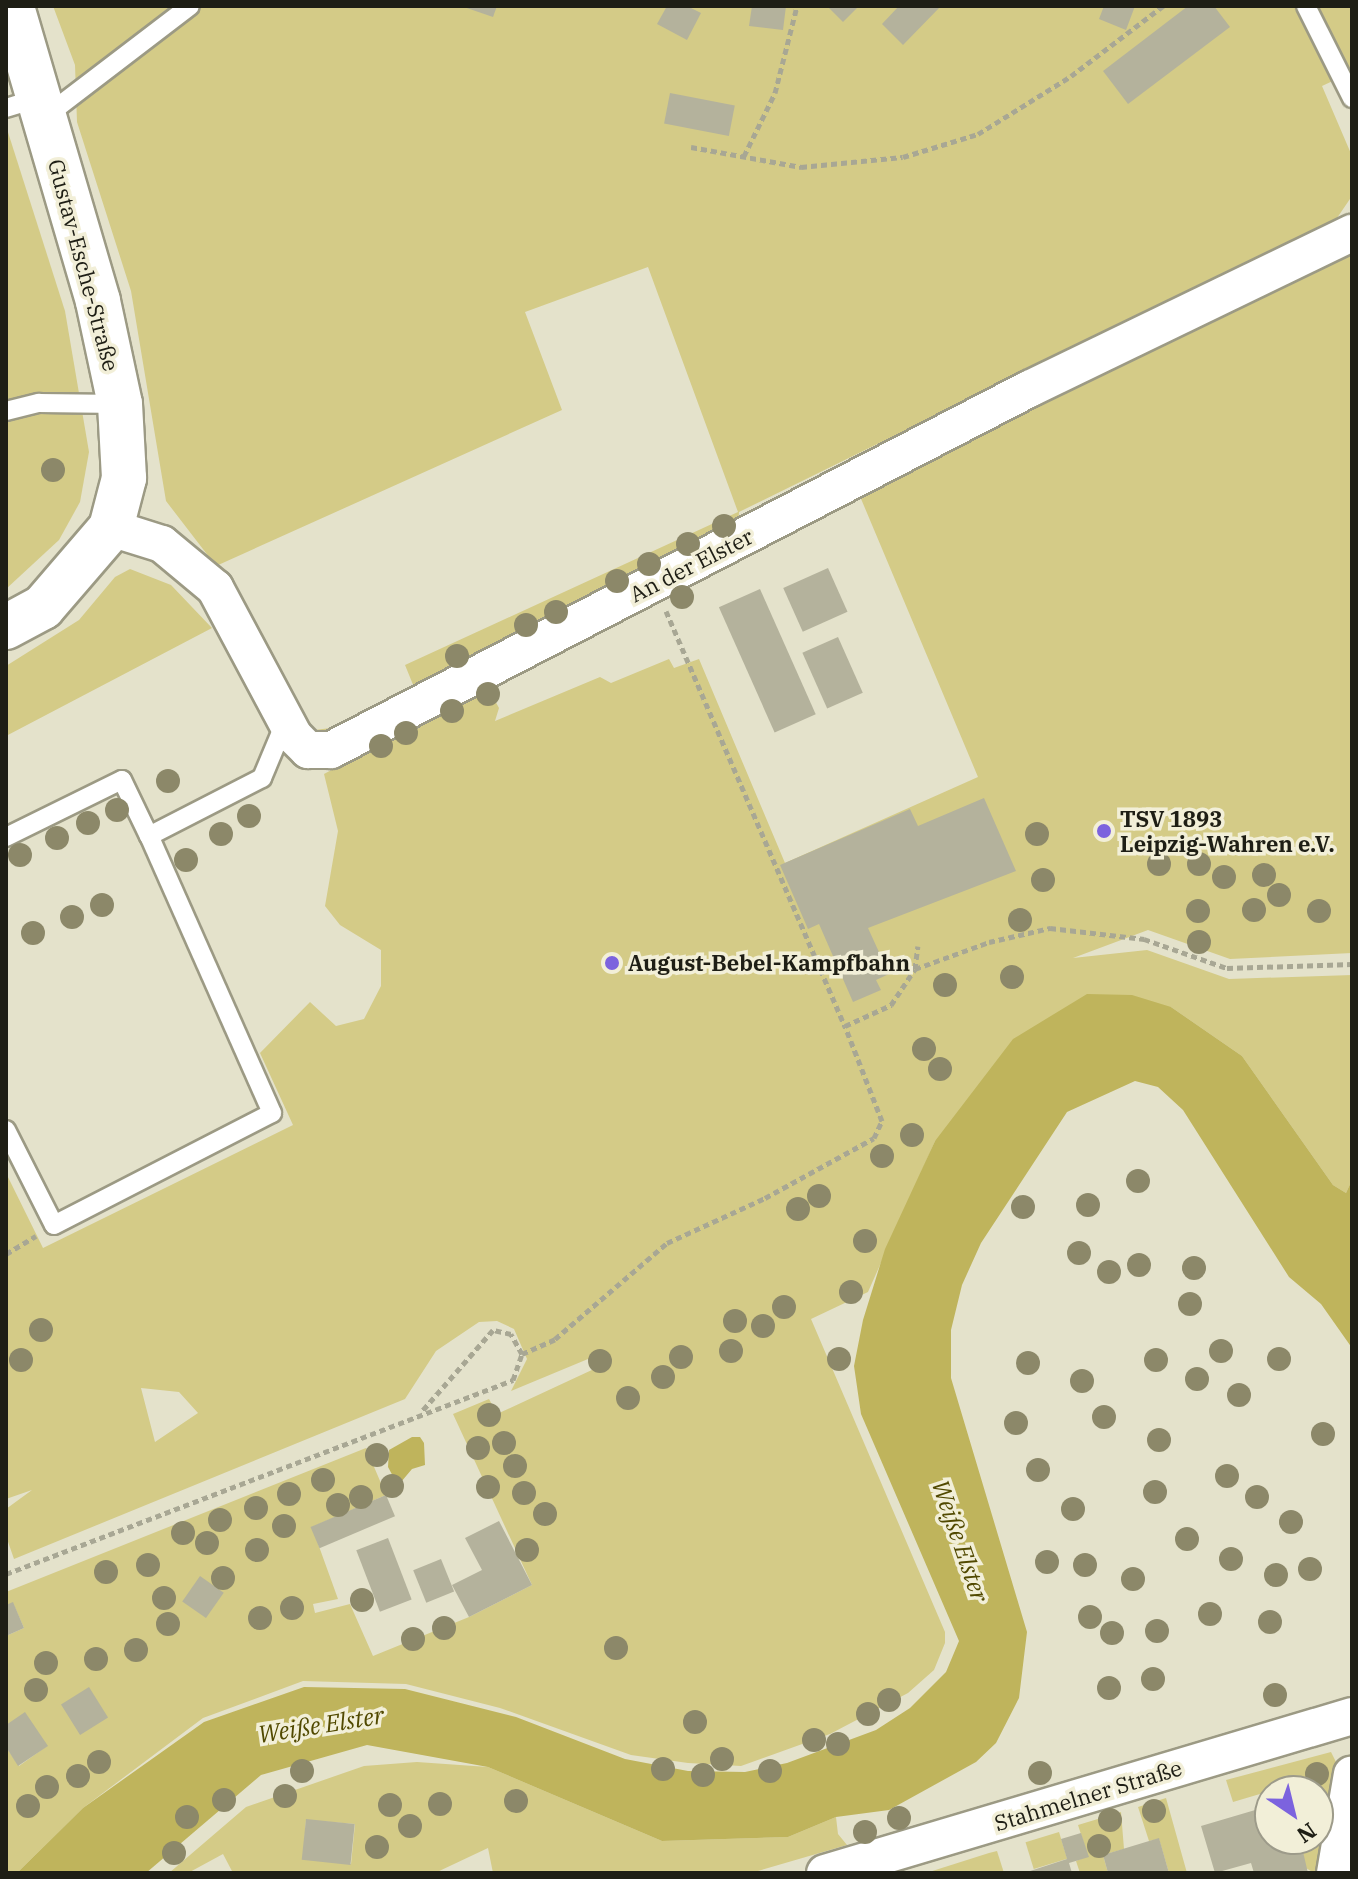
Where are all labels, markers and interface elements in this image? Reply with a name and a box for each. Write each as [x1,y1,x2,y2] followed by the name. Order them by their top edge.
[43,156,125,374] street label: Gustav-Esche-Straße
[625,523,757,607] street label: An der Elster
[1120,805,1335,856] place label: TSV 1893 Leipzig-Wahren e.V.
[1095,822,1113,840] marker: TSV 1893 Leipzig-Wahren e.V.
[628,950,910,976] place label: August-Bebel-Kampfbahn
[603,954,621,972] marker: August-Bebel-Kampfbahn
[926,1476,994,1606] water label: Weiße Elster
[256,1701,386,1749] water label: Weiße Elster
[991,1754,1185,1836] street label: Stahmelner Straße
[1254,1775,1334,1855] north arrow
[1291,1817,1322,1850] text: N

